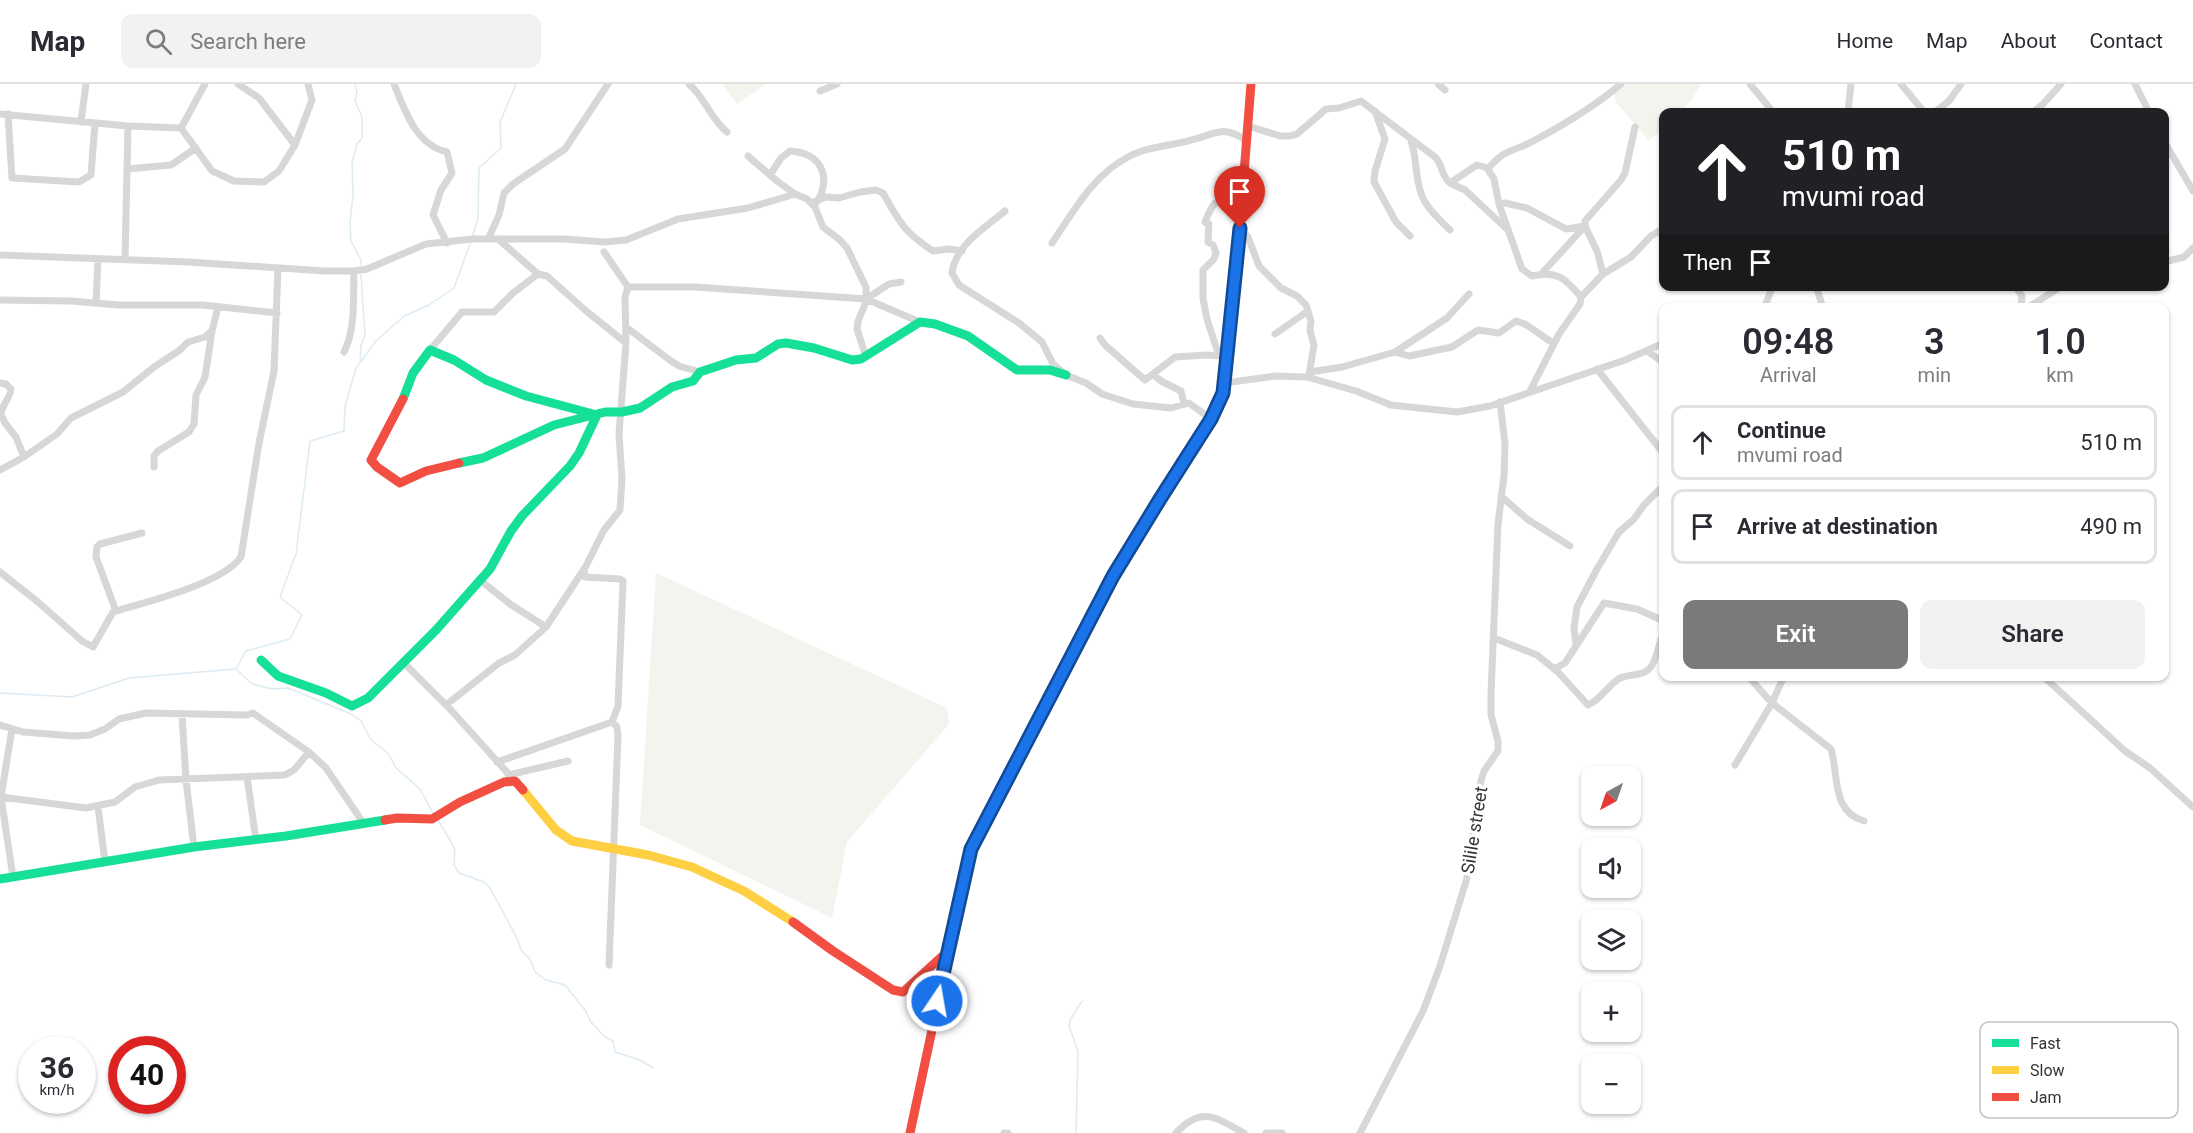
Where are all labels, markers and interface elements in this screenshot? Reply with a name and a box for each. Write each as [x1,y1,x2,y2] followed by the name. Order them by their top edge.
[121,14,541,68] search box
[30,25,85,58] text: Map
[142,25,175,58] icon: search
[190,29,306,54] text: Search here
[1837,29,1893,53] text: Home
[1926,29,1968,53] text: Map
[2001,29,2057,53] text: About
[2090,29,2163,53] text: Contact
[1782,131,1901,180] text: 510 m
[1683,132,1761,210] icon: ahead
[1214,166,1265,228] pin
[1223,175,1256,208] icon: arrive
[1782,181,1925,213] text: mvumi road
[1744,246,1777,279] icon: arrive
[1683,250,1732,275] text: Then
[1742,321,1834,363] text: 09:48
[1924,321,1945,363] text: 3
[2034,321,2086,363] text: 1.0
[1760,363,1817,387] text: Arrival
[1918,363,1951,387] text: min
[2046,363,2074,387] text: km
[1737,418,1826,443] text: Continue
[1686,426,1719,459] icon: ahead
[2080,430,2142,455] text: 510 m
[1737,443,1843,467] text: mvumi road
[1686,510,1719,543] icon: arrive
[1737,514,1938,539] text: Arrive at destination
[2080,514,2142,539] text: 490 m
[1683,600,1908,669] button: Exit
[1920,600,2145,669] button: Share
[1581,766,1641,826] north arrow
[1581,766,1641,1114] map controls
[1457,785,1491,875] street label: Silile street
[1581,838,1641,898] button: sound
[1581,910,1641,970] button: layers
[905,969,969,1033] position arrow
[1581,982,1641,1042] button: +
[1980,1022,2178,1118] legend
[2030,1034,2061,1053] text: Fast
[108,1036,186,1114] speed limit sign: 40
[40,1050,74,1085] text: 36
[1581,1054,1641,1114] button: −
[2030,1061,2065,1080] text: Slow
[39,1081,75,1099] text: km/h
[2030,1088,2062,1107] text: Jam

